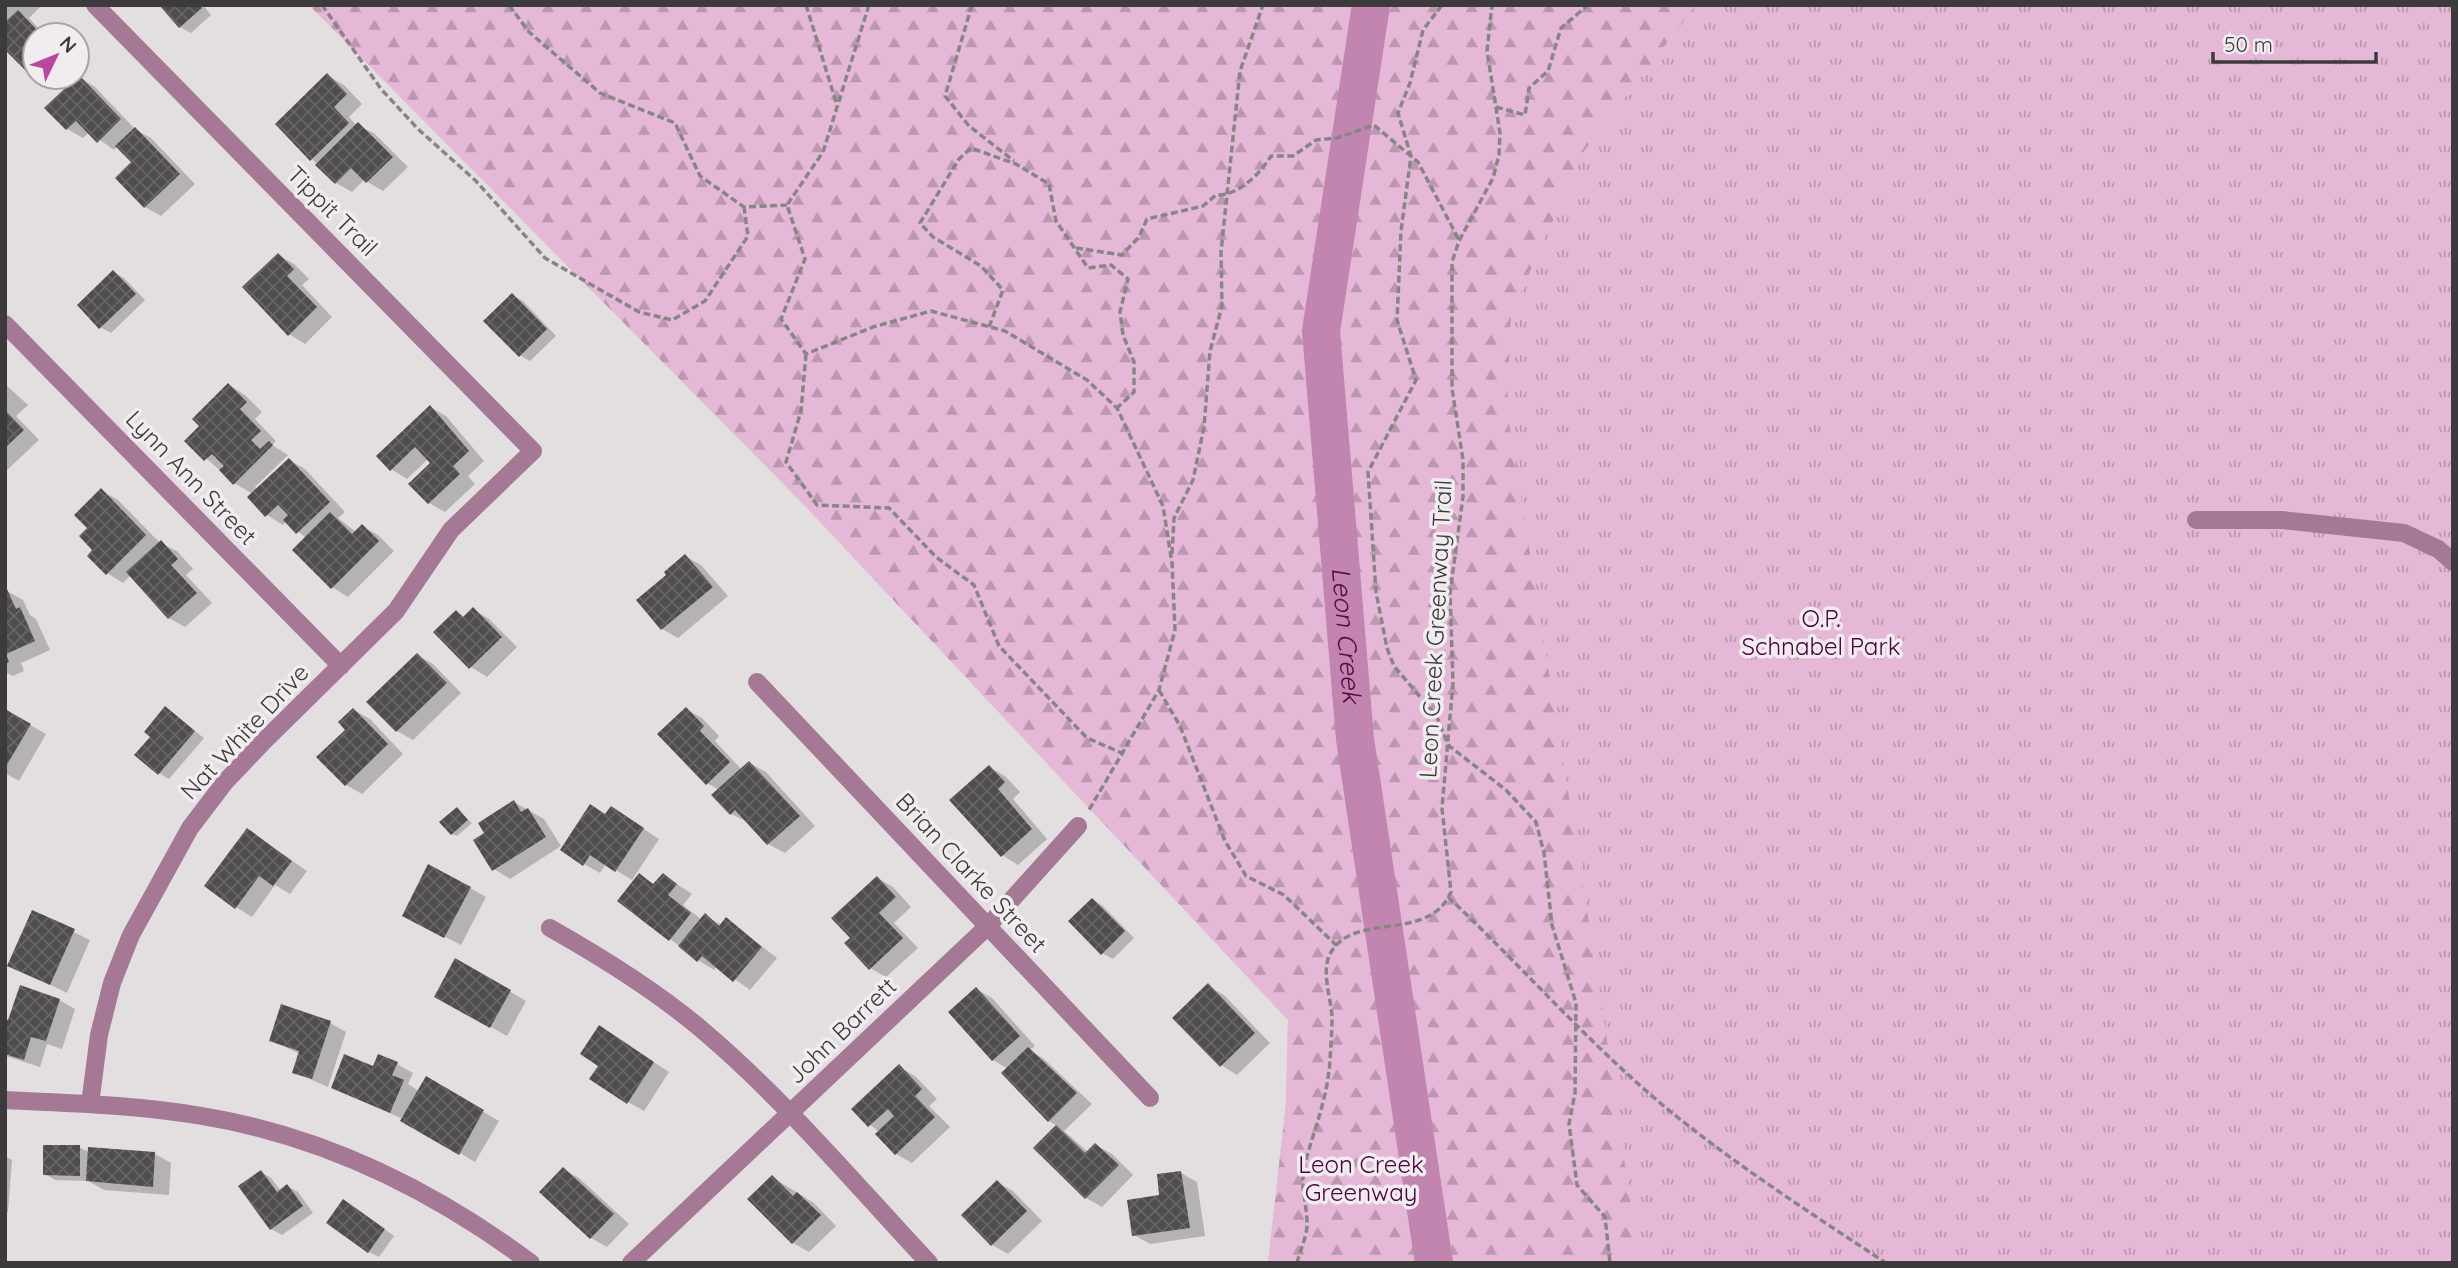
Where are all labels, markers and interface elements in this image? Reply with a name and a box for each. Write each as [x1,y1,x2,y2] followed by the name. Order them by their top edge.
[21,21,91,91] north arrow
[2213,21,2376,65] scale bar
[55,31,82,58] text: N
[2224,31,2273,57] text: 50 m
[281,159,384,262] street label: Tippit Trail
[120,404,263,551] street label: Lynn Ann Street
[1412,479,1458,779] street label: Leon Creek Greenway Trail
[1325,566,1369,706] water label: Leon Creek
[1742,603,1900,661] park label: O.P. Schnabel Park
[174,657,315,805] street label: Nat White Drive
[890,786,1054,959] street label: Brian Clarke Street
[780,971,902,1090] street label: John Barrett
[1298,1149,1424,1207] park label: Leon Creek Greenway

